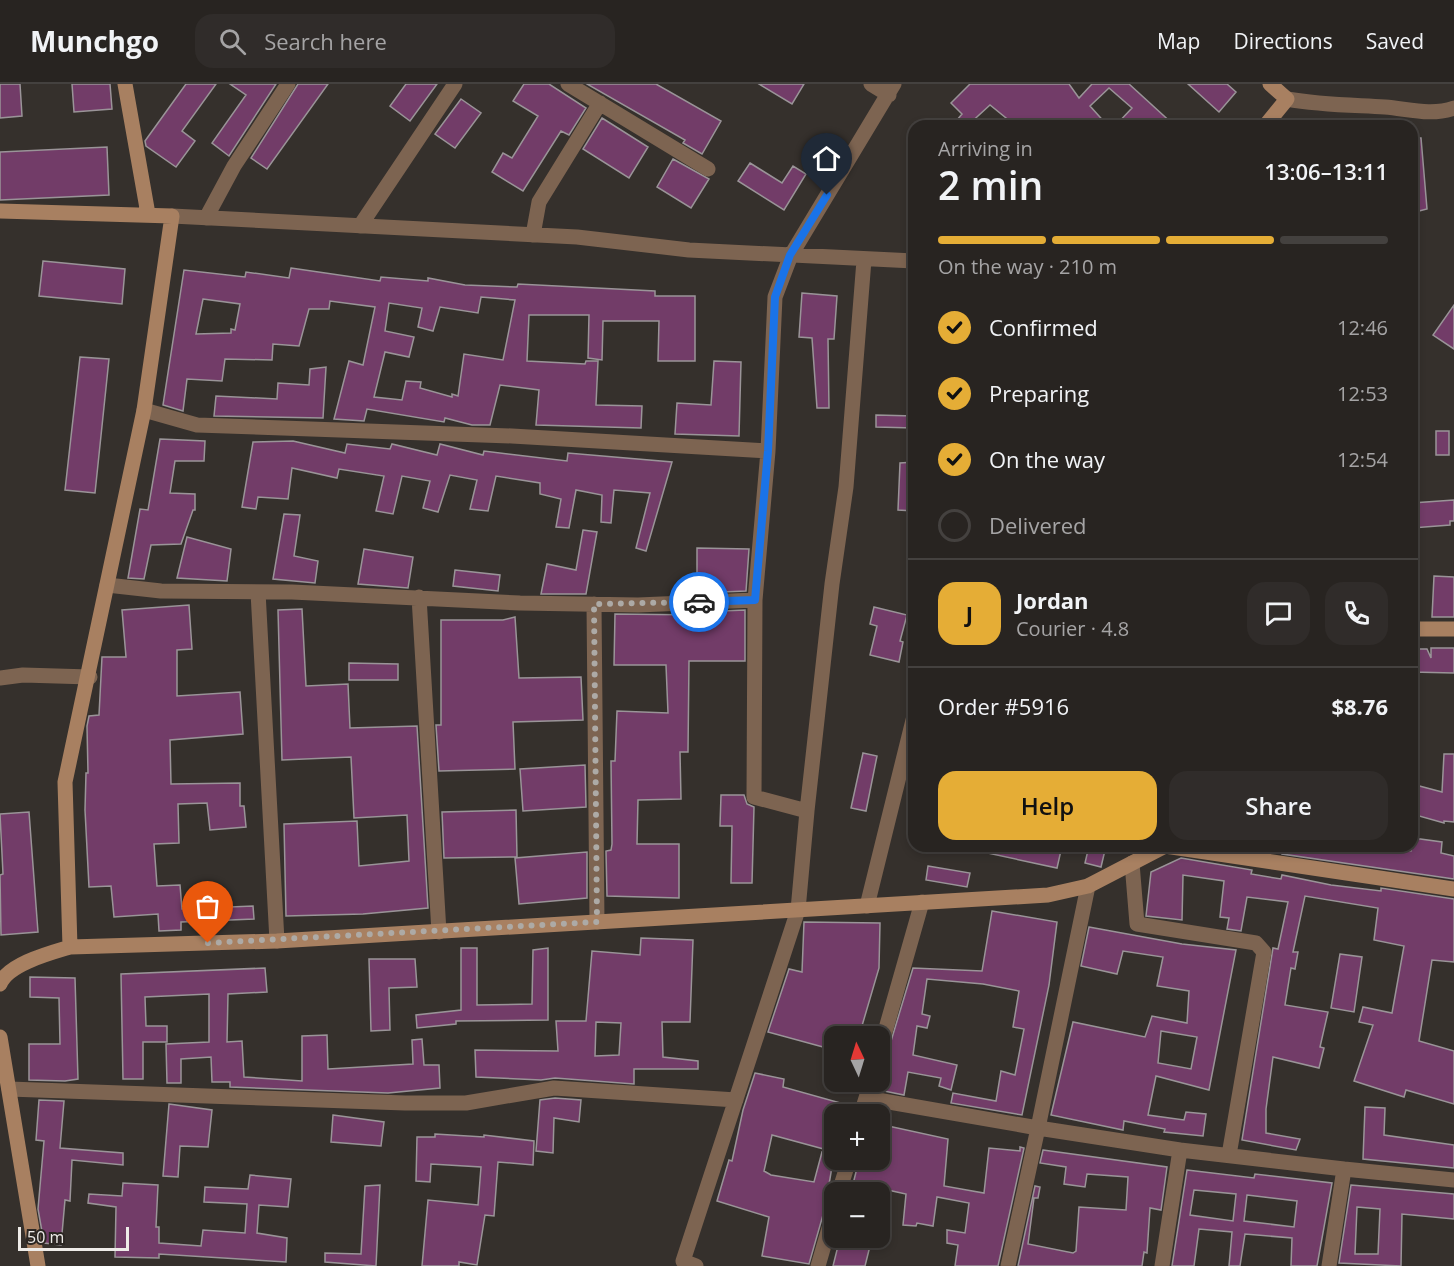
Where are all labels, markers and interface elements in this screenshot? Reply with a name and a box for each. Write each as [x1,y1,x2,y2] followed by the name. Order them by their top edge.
[195,14,615,68] search box
[30,22,159,60] text: Munchgo
[216,25,249,58] icon: search
[264,26,387,56] text: Search here
[1157,27,1200,55] text: Map
[1233,27,1333,55] text: Directions
[1366,27,1424,55] text: Saved
[801,133,852,195] pin
[938,135,1033,162] text: Arriving in
[810,142,843,175] icon: home
[1264,156,1388,186] text: 13:06–13:11
[938,158,1043,211] text: 2 min
[938,253,1117,280] text: On the way · 210 m
[938,311,971,344] icon: check
[989,312,1098,342] text: Confirmed
[1337,314,1388,341] text: 12:46
[938,377,971,410] icon: check
[989,378,1089,408] text: Preparing
[1337,380,1388,407] text: 12:53
[938,443,971,476] icon: check
[989,444,1105,474] text: On the way
[1337,446,1388,473] text: 12:54
[989,510,1087,540] text: Delivered
[669,572,729,632] courier
[1247,582,1310,645] button: chat
[1325,582,1388,645] button: phone
[1016,585,1089,615] text: Jordan
[683,586,716,619] icon: car
[966,598,973,628] text: J
[1016,615,1129,642] text: Courier · 4.8
[938,691,1069,721] text: Order #5916
[1331,691,1388,721] text: $8.76
[938,771,1157,840] button: Help
[1169,771,1388,840] button: Share
[182,881,233,943] pin
[191,890,224,923] icon: bag
[824,1026,890,1092] north arrow
[824,1026,890,1248] map controls
[824,1104,890,1170] button: +
[824,1182,890,1248] button: −
[18,1224,129,1252] scale bar
[27,1226,64,1248] text: 50 m

